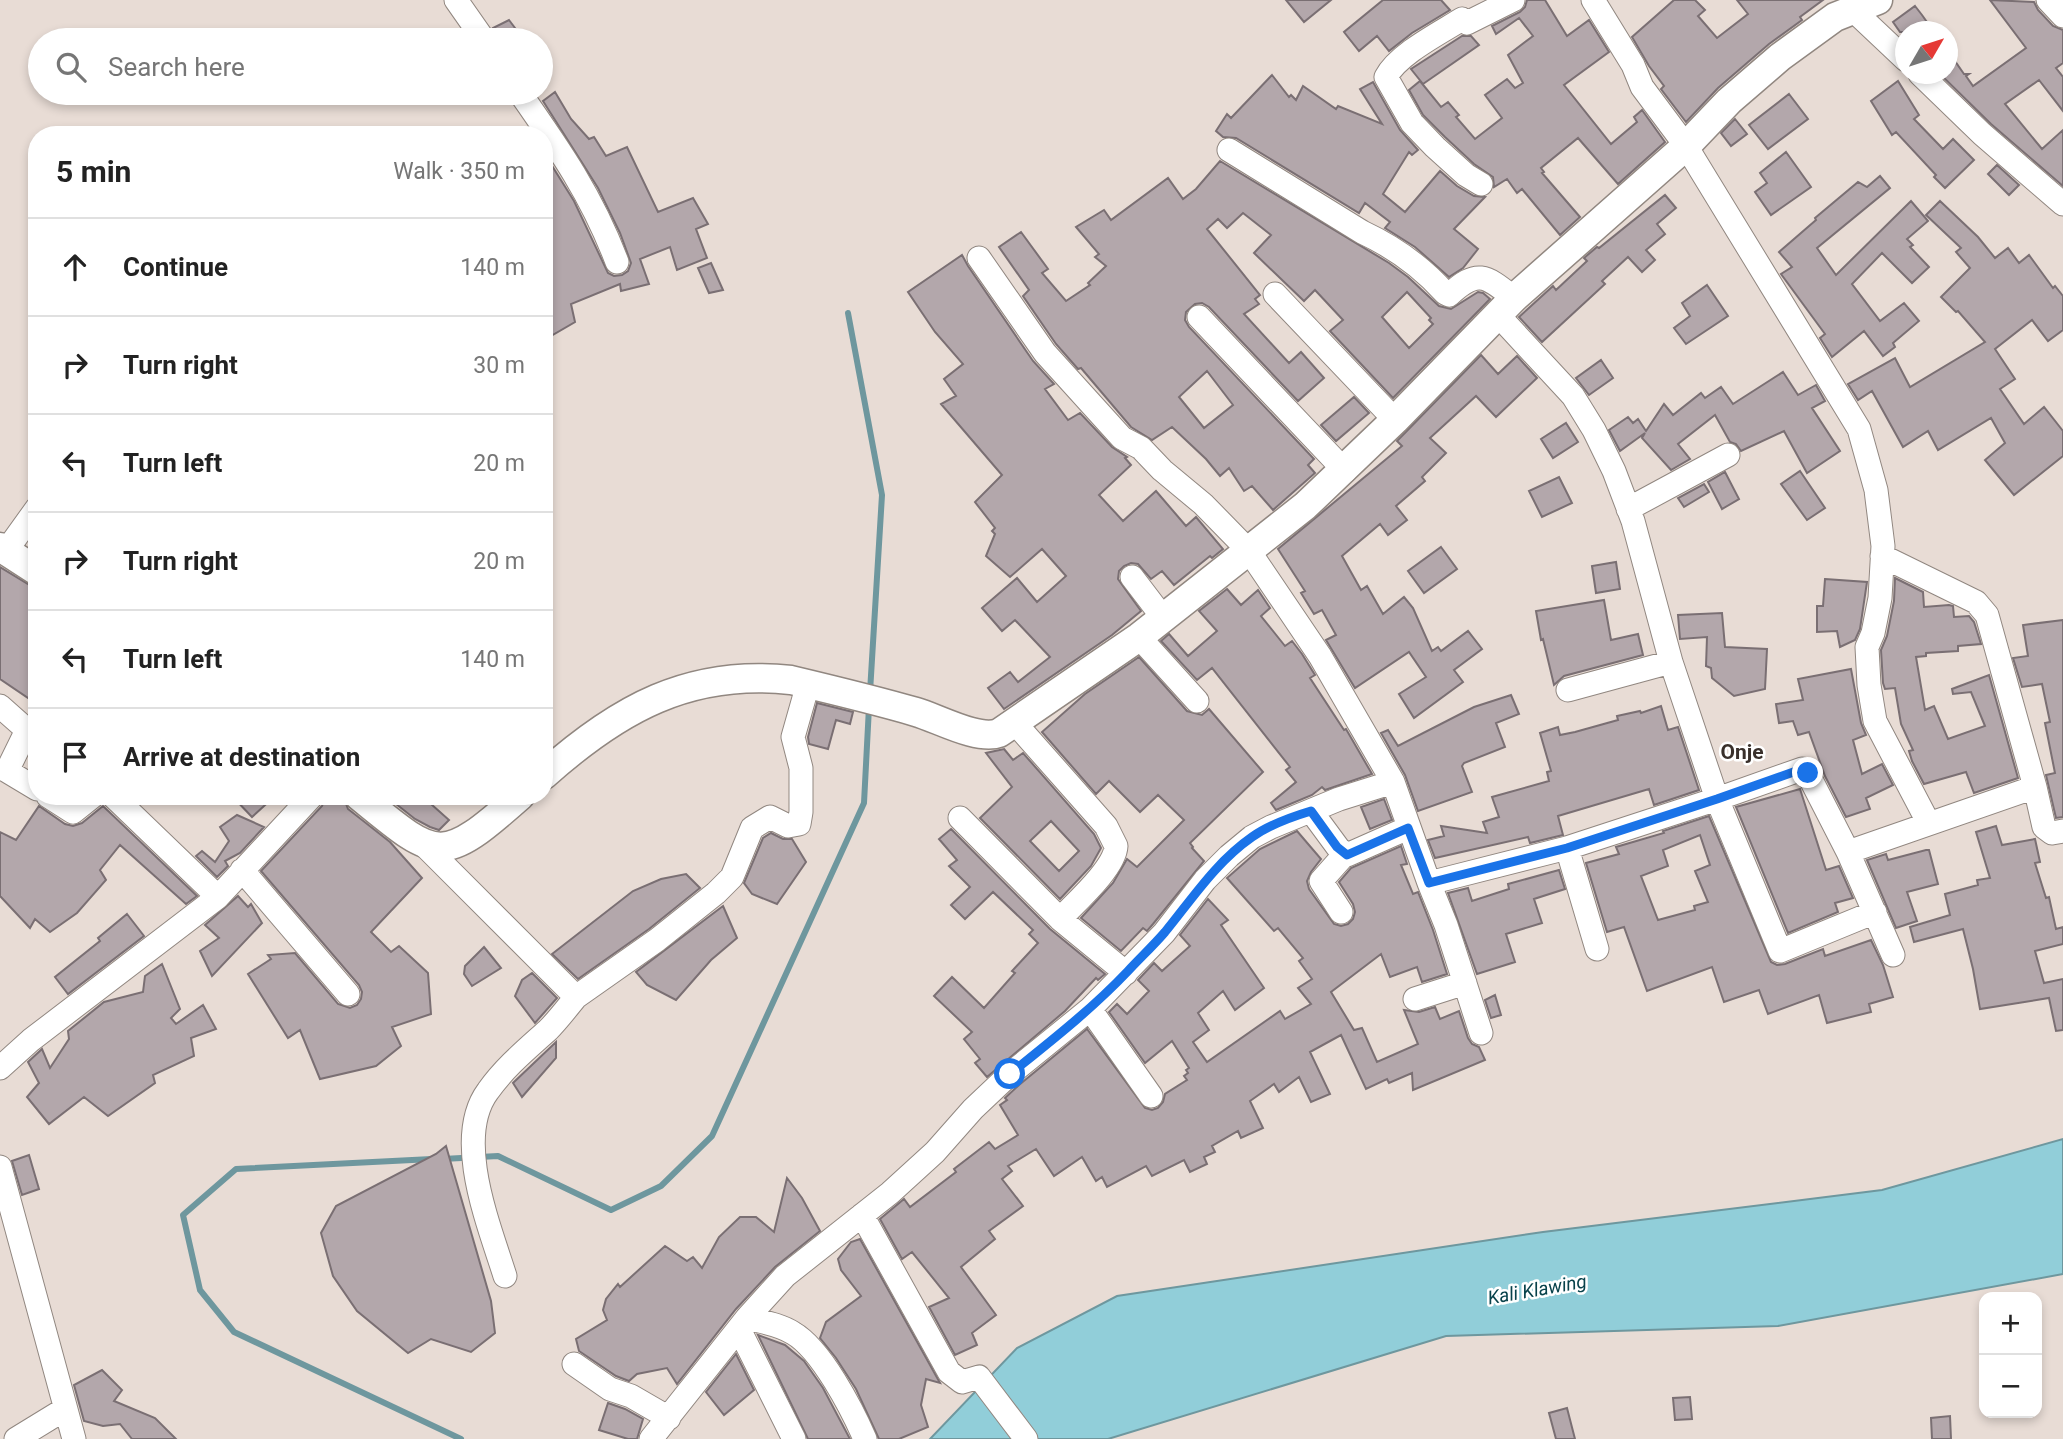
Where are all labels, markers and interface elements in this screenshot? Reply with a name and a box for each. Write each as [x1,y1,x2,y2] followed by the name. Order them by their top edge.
[1895,21,1958,84] north arrow
[28,28,553,105] search box
[52,48,90,86] icon: search
[108,52,245,82] text: Search here
[56,154,131,189] text: 5 min
[393,158,525,185] text: Walk · 350 m
[56,248,94,286] icon: ahead
[123,252,228,282] text: Continue
[460,254,525,281] text: 140 m
[56,346,94,384] icon: right
[123,350,238,380] text: Turn right
[473,352,525,379] text: 30 m
[56,444,94,482] icon: left
[123,448,222,478] text: Turn left
[473,450,525,477] text: 20 m
[56,542,94,580] icon: right
[123,546,238,576] text: Turn right
[473,548,525,575] text: 20 m
[56,640,94,678] icon: left
[123,644,222,674] text: Turn left
[460,646,525,673] text: 140 m
[56,738,94,776] icon: arrive
[1720,740,1764,764] district label: Onje
[123,742,360,772] text: Arrive at destination
[1792,757,1823,788] route end
[994,1058,1025,1089] route start
[1486,1269,1588,1310] water label: Kali Klawing
[1979,1292,2042,1418] map controls
[1979,1292,2042,1355] button: +
[1979,1355,2042,1418] button: −

